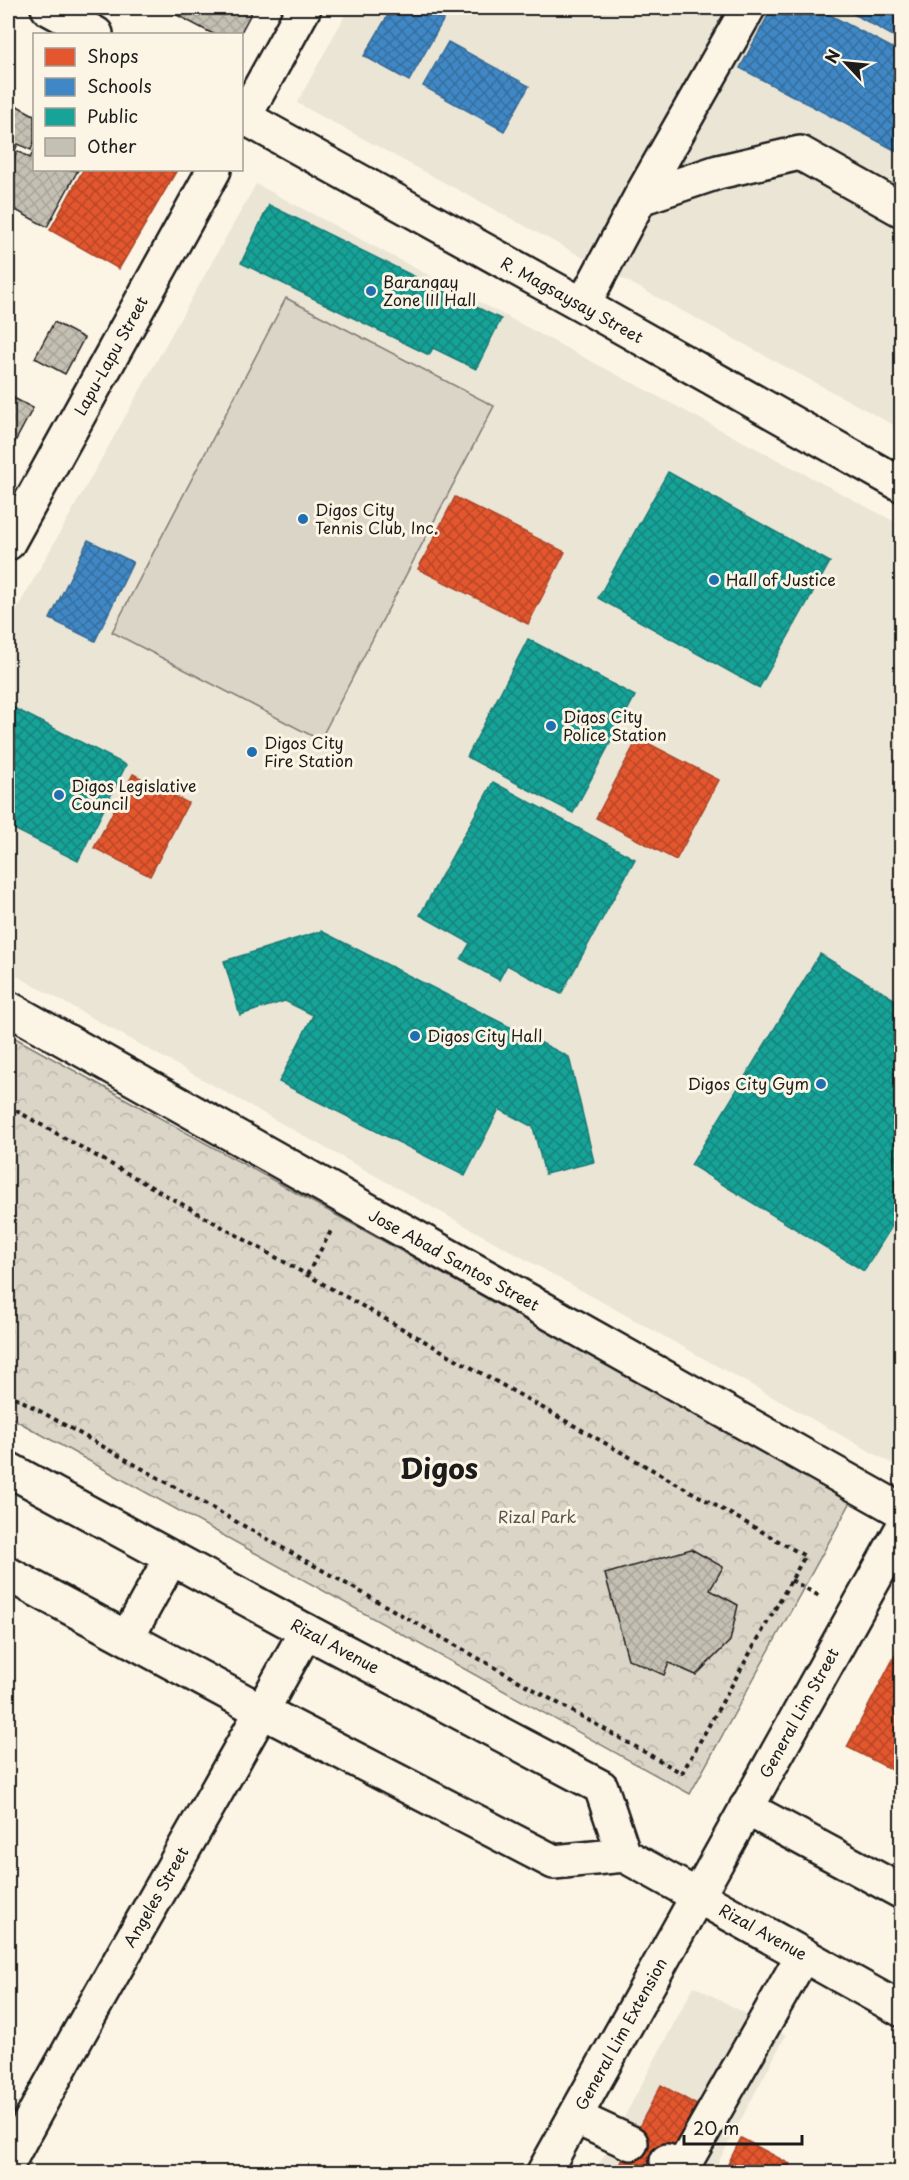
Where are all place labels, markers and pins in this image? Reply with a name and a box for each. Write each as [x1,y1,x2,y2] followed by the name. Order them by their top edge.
[383,269,476,311] place label: Barangay Zone III Hall
[364,284,378,298] marker: Barangay Zone III Hall
[315,497,438,539] place label: Digos City Tennis Club, Inc.
[296,512,310,526] marker: Digos City Tennis Club, Inc.
[726,567,836,591] place label: Hall of Justice
[707,573,721,587] marker: Hall of Justice
[563,704,667,746] place label: Digos City Police Station
[544,719,558,733] marker: Digos City Police Station
[264,730,353,772] place label: Digos City Fire Station
[245,745,259,759] marker: Digos City Fire Station
[71,773,196,815] place label: Digos Legislative Council
[52,788,66,802] marker: Digos Legislative Council
[427,1023,542,1047] place label: Digos City Hall
[408,1029,422,1043] marker: Digos City Hall
[687,1071,809,1095] place label: Digos City Gym
[814,1077,828,1091] marker: Digos City Gym

